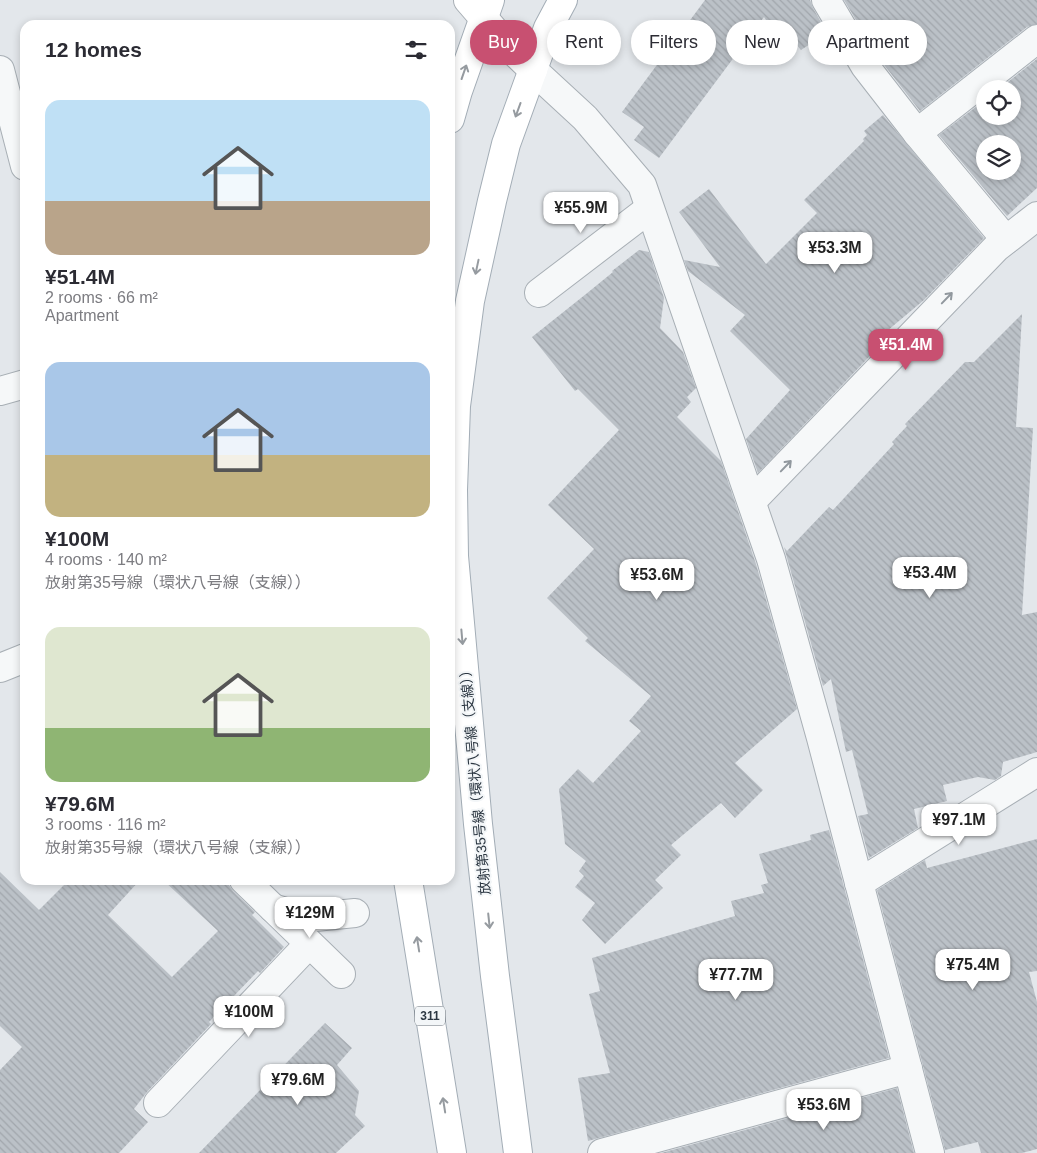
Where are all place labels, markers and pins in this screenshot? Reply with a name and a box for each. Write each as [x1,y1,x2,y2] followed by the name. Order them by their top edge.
[540,192,622,234] pin: ¥55.9M
[794,232,876,274] pin: ¥53.3M
[865,328,947,371] pin: ¥51.4M
[889,556,971,599] pin: ¥53.4M
[616,558,698,601] pin: ¥53.6M
[918,804,1000,846] pin: ¥97.1M
[275,896,345,939] pin: ¥129M
[932,948,1014,991] pin: ¥75.4M
[695,958,777,1001] pin: ¥77.7M
[214,996,284,1038] pin: ¥100M
[257,1064,339,1106] pin: ¥79.6M
[783,1088,865,1131] pin: ¥53.6M

